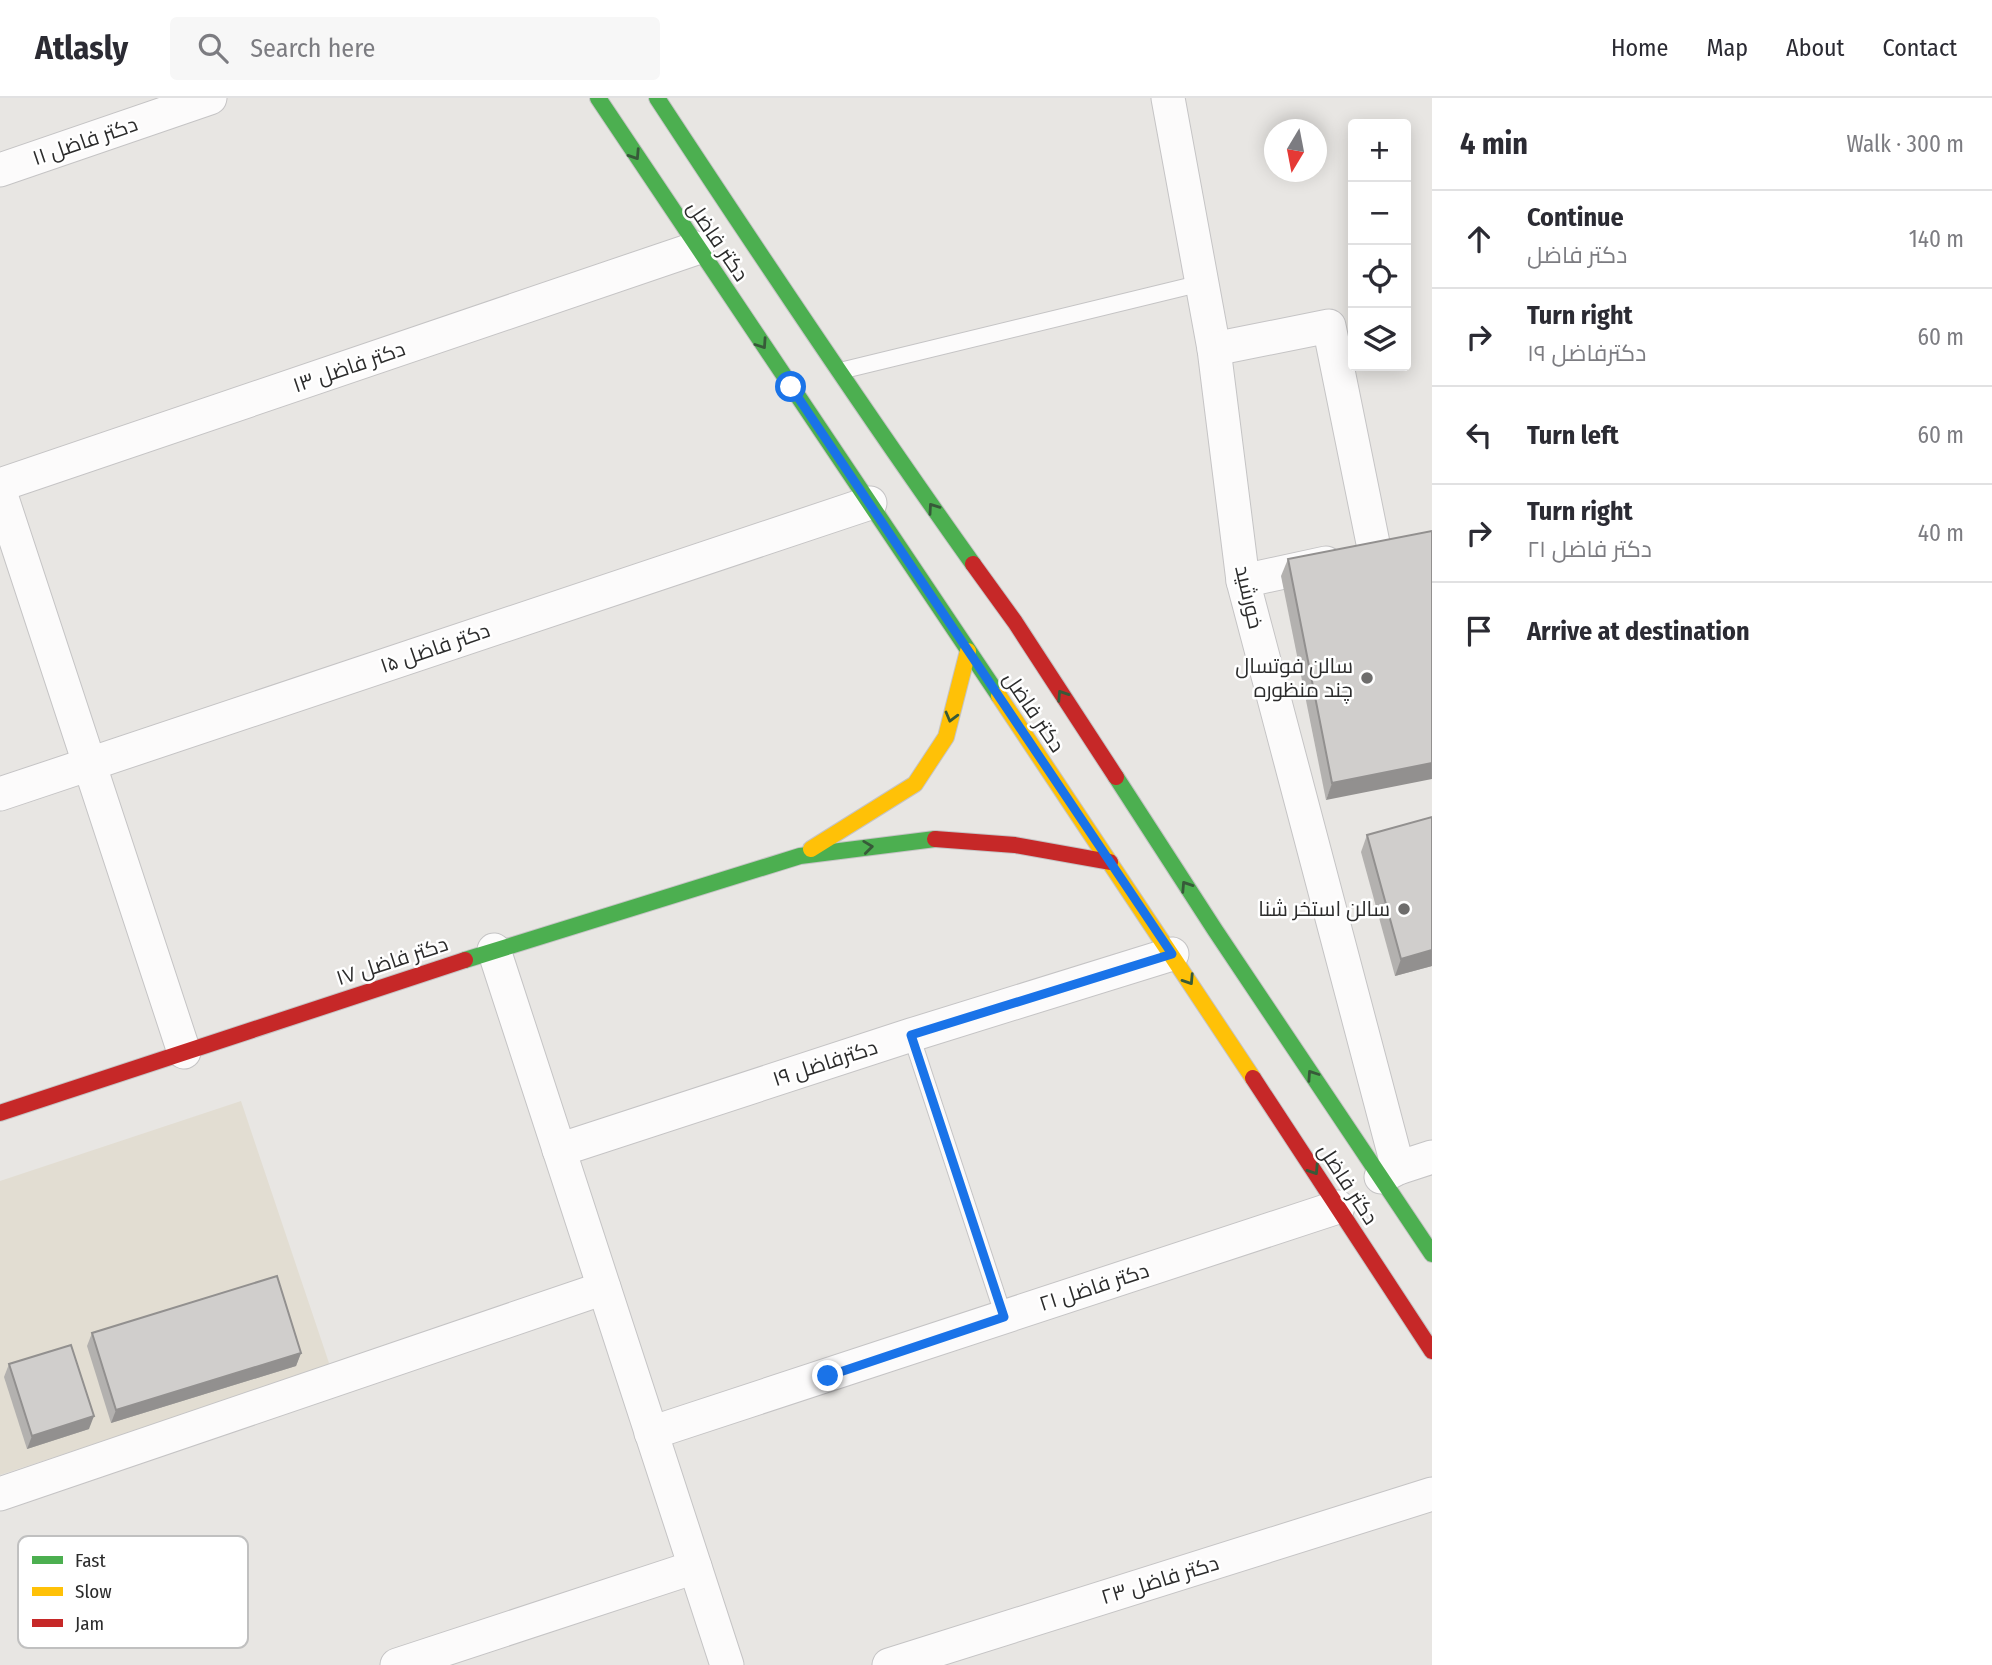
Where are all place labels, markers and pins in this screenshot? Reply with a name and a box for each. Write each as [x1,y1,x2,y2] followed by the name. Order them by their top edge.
[1235,653,1353,704] place label: سالن فوتسال چند منظوره
[1359,670,1375,686] marker: سالن فوتسال چند منظوره
[1258,896,1390,922] place label: سالن استخر شنا
[1396,901,1412,917] marker: سالن استخر شنا

